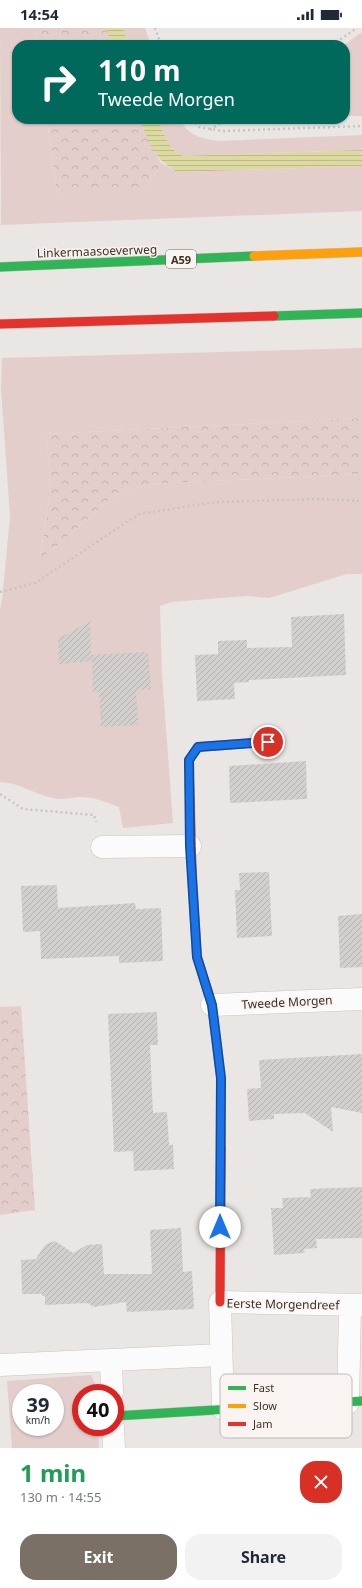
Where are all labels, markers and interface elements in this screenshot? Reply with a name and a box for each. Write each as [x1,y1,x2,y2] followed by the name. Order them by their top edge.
[20,4,59,24] text: 14:54
[98,51,181,89] text: 110 m
[32,56,84,108] icon: right
[98,87,235,111] text: Tweede Morgen
[36,240,158,262] street label: Linkermaasoeverweg
[166,250,196,268] road number: A59
[251,725,285,759] pin
[257,731,279,753] icon: arrive
[241,991,333,1013] street label: Tweede Morgen
[199,1206,241,1248] position arrow
[227,1295,340,1313] street label: Eerste Morgendreef
[220,1374,352,1438] legend
[253,1380,274,1395] text: Fast
[72,1384,124,1436] speed limit sign: 40
[27,1391,49,1418] text: 39
[253,1398,277,1413] text: Slow
[26,1413,50,1427] text: km/h
[252,1416,272,1431] text: Jam
[20,1456,86,1489] text: 1 min
[300,1461,342,1503] button: close
[20,1488,101,1506] text: 130 m · 14:55
[20,1534,177,1580] button: Exit
[185,1534,342,1580] button: Share

